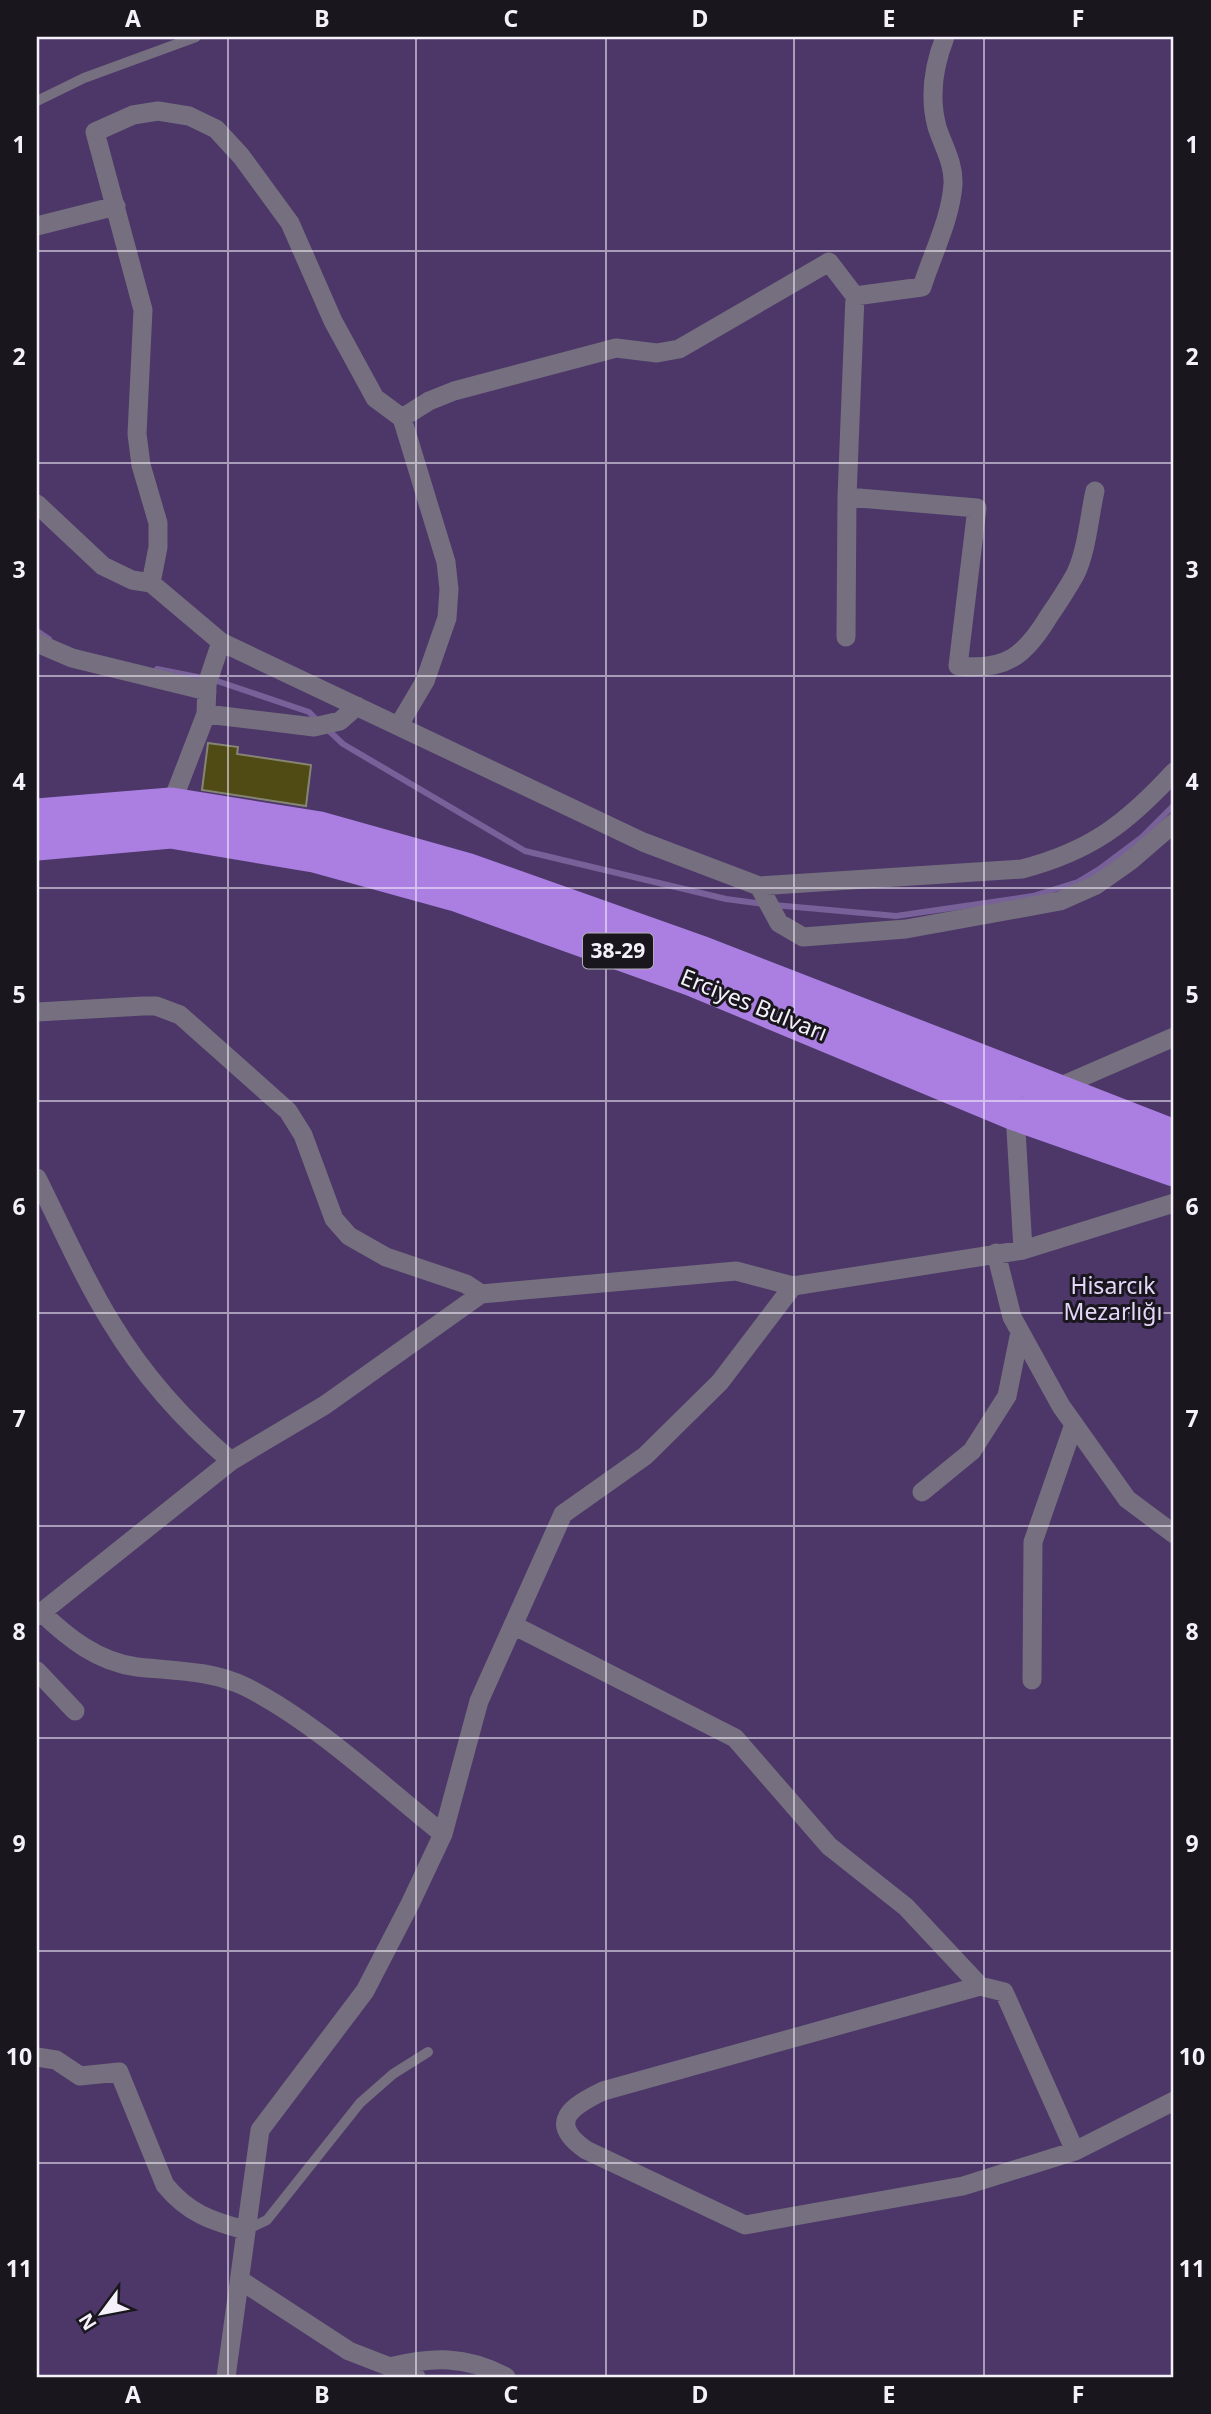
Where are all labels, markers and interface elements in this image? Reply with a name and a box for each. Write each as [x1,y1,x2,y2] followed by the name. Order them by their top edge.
[125,2,141,34] text: A
[314,2,330,34] text: B
[504,2,519,34] text: C
[692,2,708,34] text: D
[883,2,895,34] text: E
[1072,2,1084,34] text: F
[12,128,26,160] text: 1
[1185,128,1199,160] text: 1
[12,340,26,372] text: 2
[1185,340,1199,372] text: 2
[12,553,26,585] text: 3
[1185,553,1199,585] text: 3
[12,765,26,797] text: 4
[1185,765,1199,797] text: 4
[583,934,653,968] road number: 38-29
[676,960,833,1048] street label: Erciyes Bulvarı
[12,978,26,1010] text: 5
[1185,978,1199,1010] text: 5
[12,1190,26,1222] text: 6
[1185,1190,1199,1222] text: 6
[1064,1269,1162,1327] park label: Hisarcık Mezarlığı
[12,1402,26,1434] text: 7
[1185,1402,1199,1434] text: 7
[12,1615,26,1647] text: 8
[1185,1615,1199,1647] text: 8
[12,1827,26,1859] text: 9
[1185,1827,1199,1859] text: 9
[6,2040,32,2072] text: 10
[1179,2040,1205,2072] text: 10
[6,2252,32,2284] text: 11
[1179,2252,1205,2284] text: 11
[66,2278,136,2348] north arrow
[72,2309,103,2335] text: N
[125,2378,141,2410] text: A
[314,2378,330,2410] text: B
[504,2378,519,2410] text: C
[692,2378,708,2410] text: D
[883,2378,895,2410] text: E
[1072,2378,1084,2410] text: F

